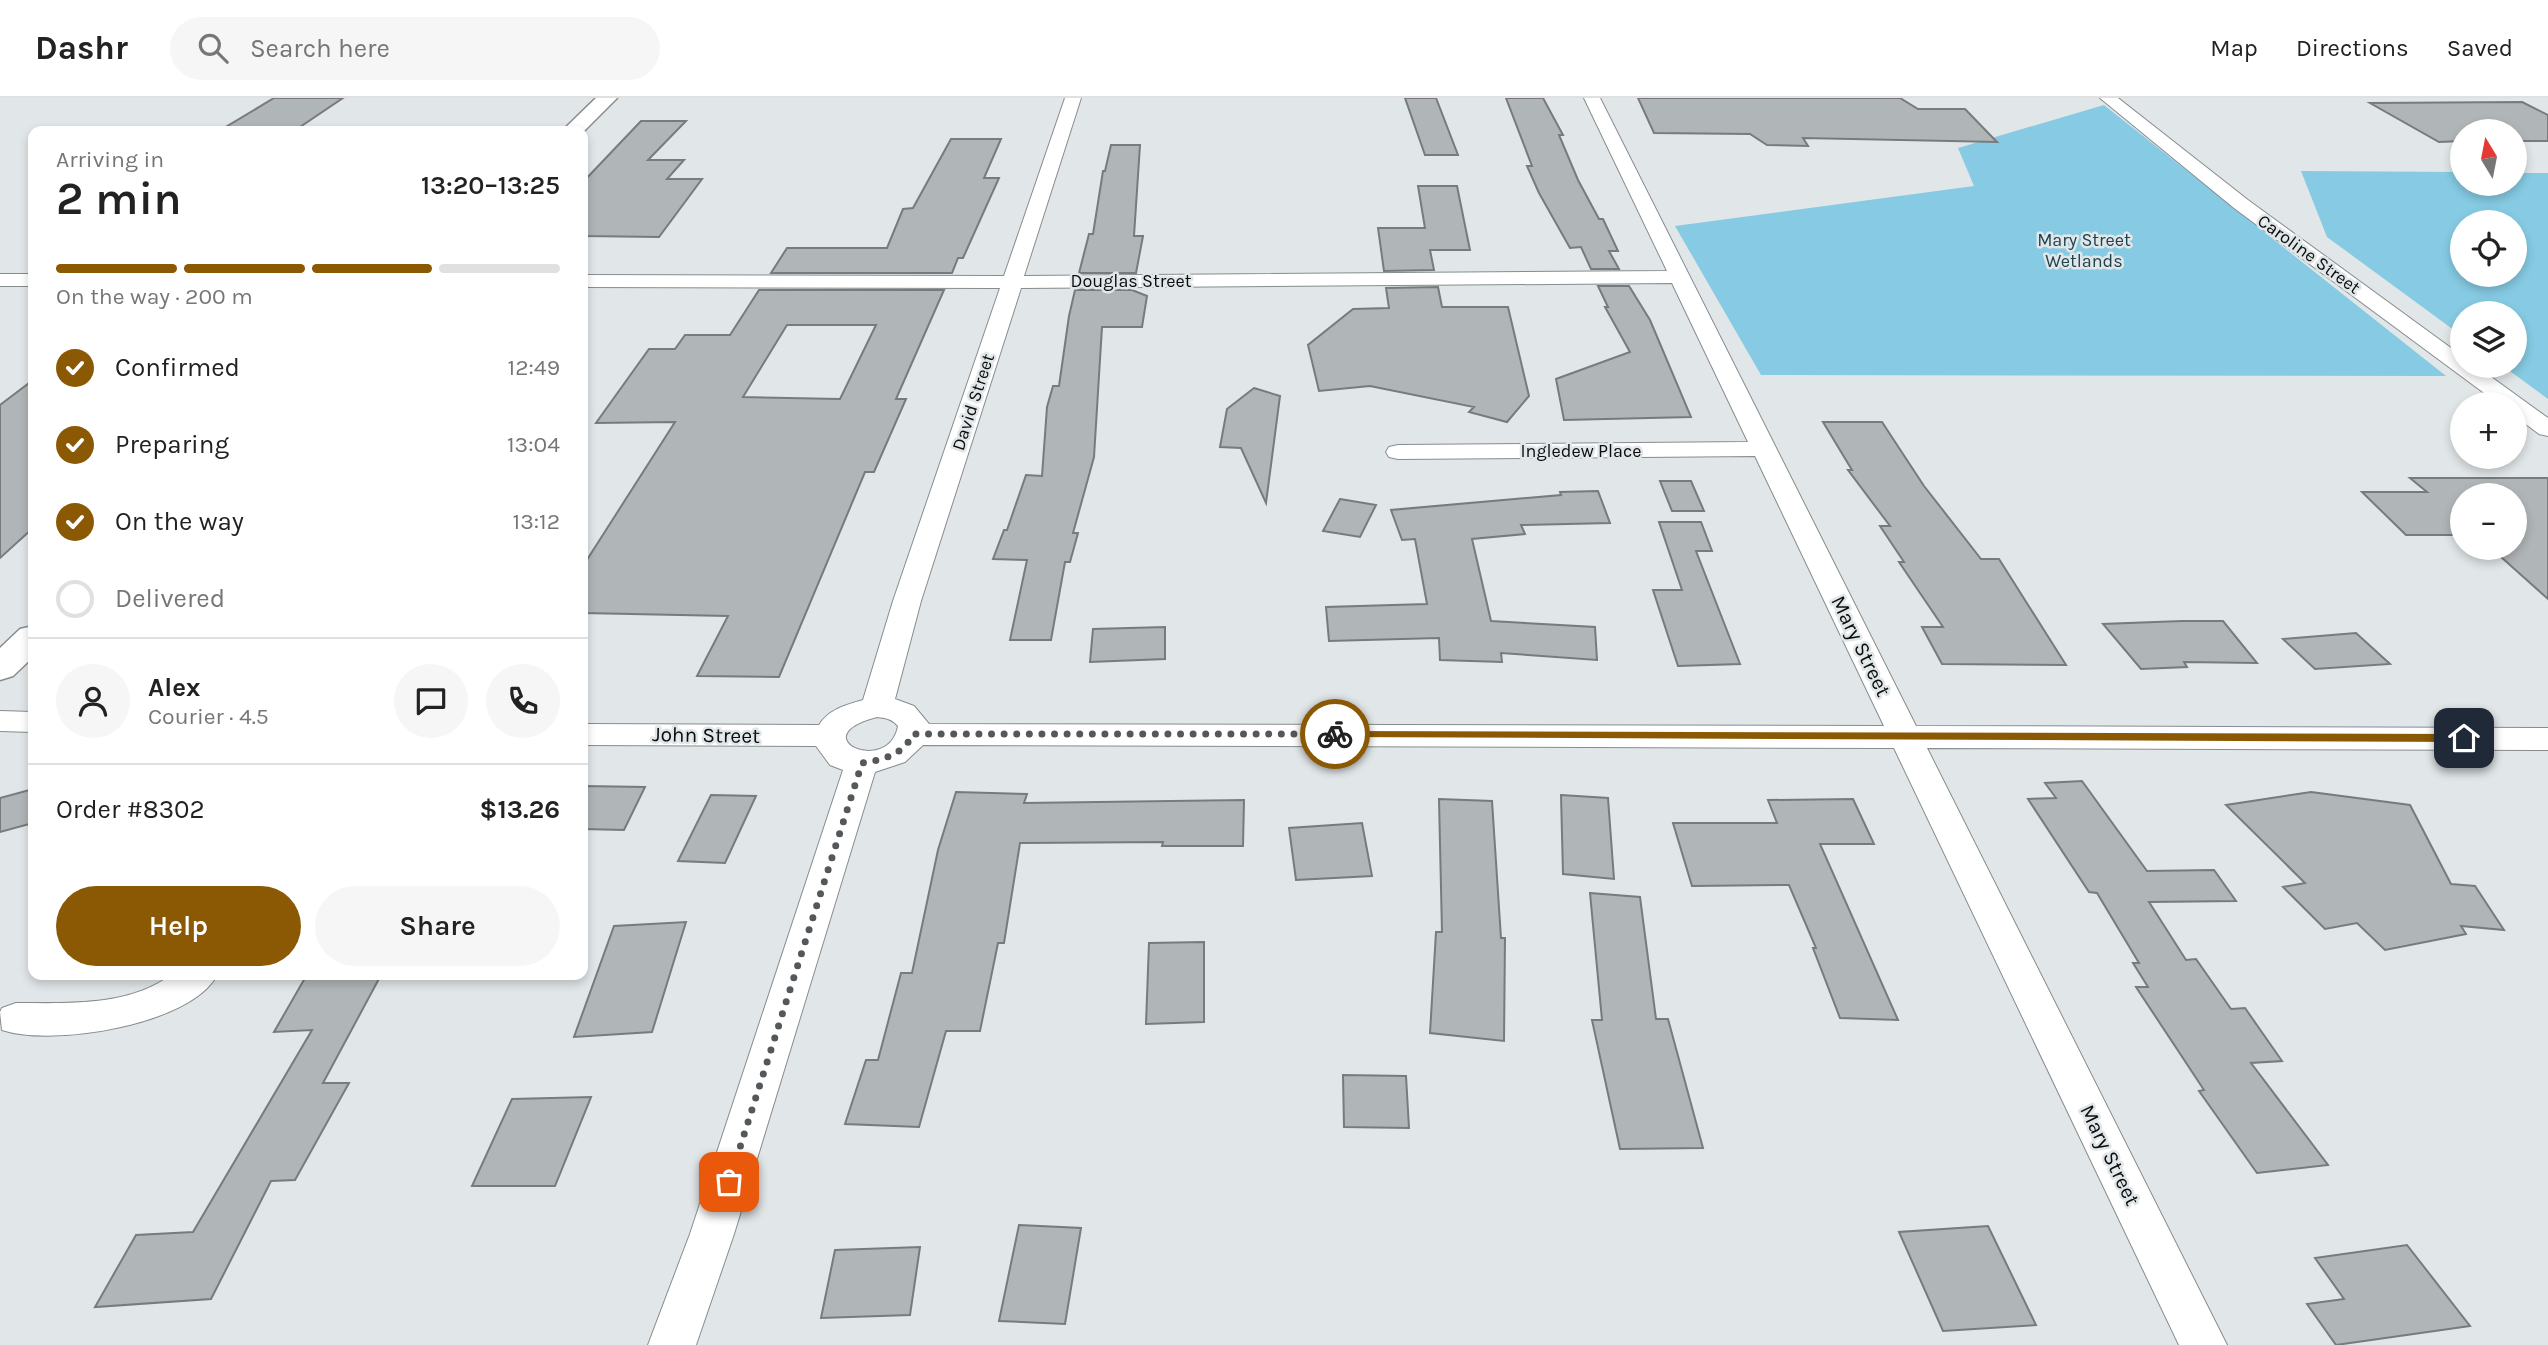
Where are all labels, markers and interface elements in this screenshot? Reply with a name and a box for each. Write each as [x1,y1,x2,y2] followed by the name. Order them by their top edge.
[170,17,660,80] search box
[35,29,128,67] text: Dashr
[194,29,232,67] icon: search
[250,33,390,64] text: Search here
[2210,34,2258,62] text: Map
[2296,34,2409,62] text: Directions
[2447,34,2513,62] text: Saved
[2450,119,2527,196] north arrow
[2450,119,2527,560] map controls
[56,146,164,173] text: Arriving in
[421,170,560,201] text: 13:20–13:25
[56,172,182,226] text: 2 min
[2253,209,2365,299] street label: Caroline Street
[2450,210,2527,287] button: locate
[2037,229,2131,272] park label: Mary Street Wetlands
[1071,270,1192,292] street label: Douglas Street
[56,283,253,310] text: On the way · 200 m
[2450,301,2527,378] button: layers
[56,349,94,387] icon: check
[947,351,999,453] street label: David Street
[115,352,240,383] text: Confirmed
[508,354,560,381] text: 12:49
[2450,392,2527,469] button: +
[56,426,94,464] icon: check
[115,429,229,460] text: Preparing
[507,431,560,458] text: 13:04
[1520,440,1642,462] street label: Ingledew Place
[2450,483,2527,560] button: −
[56,503,94,541] icon: check
[115,506,244,537] text: On the way
[513,508,560,535] text: 13:12
[115,583,225,614] text: Delivered
[1826,592,1896,700] street label: Mary Street
[56,664,130,738] button: person
[394,664,468,738] button: chat
[486,664,560,738] button: phone
[148,672,200,703] text: Alex
[1300,699,1370,769] courier
[148,703,269,730] text: Courier · 4.5
[2434,708,2494,768] pin
[1316,715,1354,753] icon: bike
[2445,719,2483,757] icon: home
[652,722,760,748] street label: John Street
[56,794,205,825] text: Order #8302
[480,794,560,825] text: $13.26
[56,886,301,966] button: Help
[315,886,560,966] button: Share
[2075,1101,2145,1209] street label: Mary Street
[699,1152,759,1212] pin
[710,1163,748,1201] icon: bag

